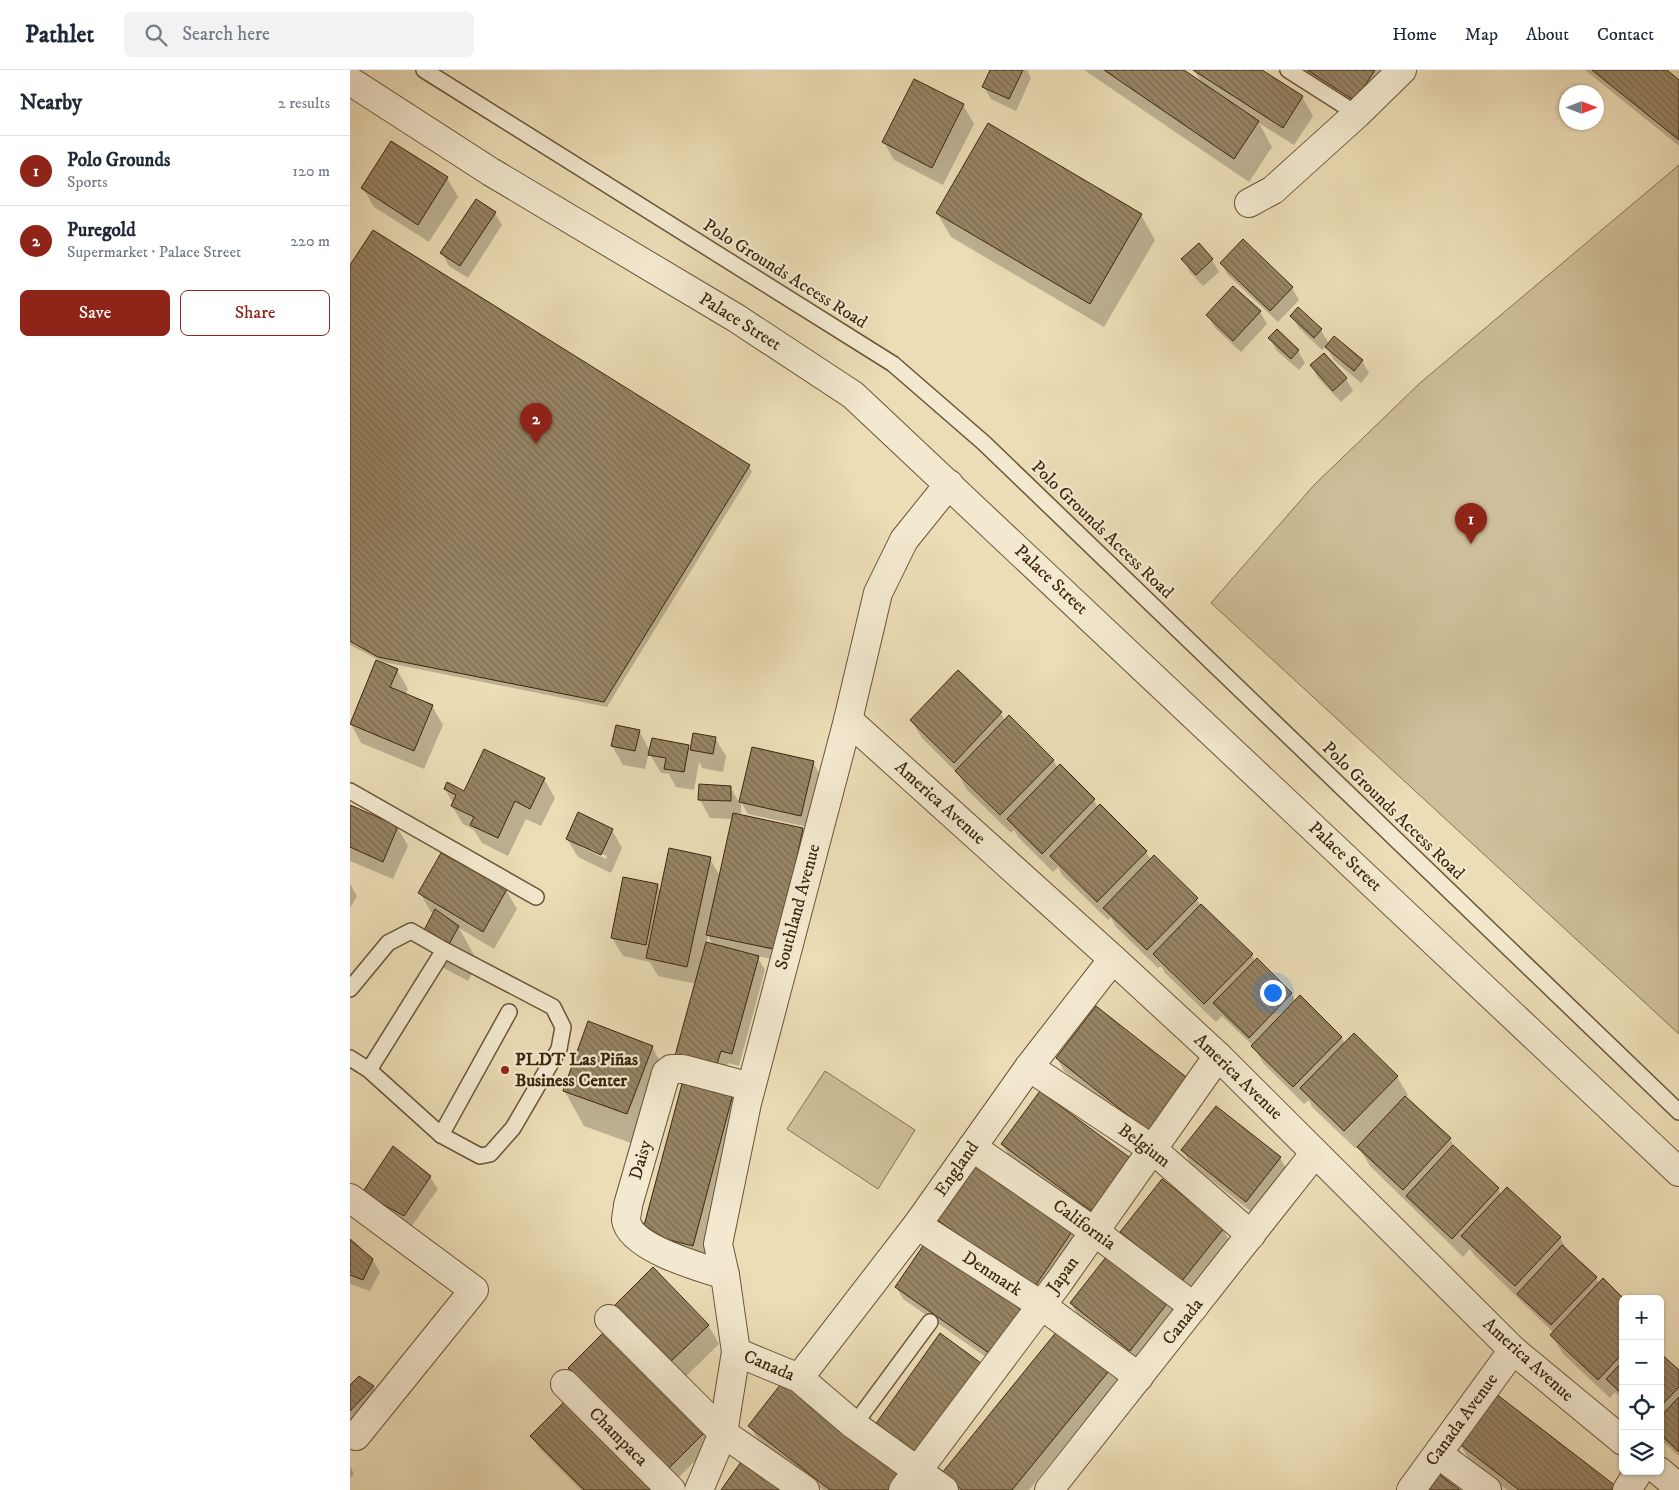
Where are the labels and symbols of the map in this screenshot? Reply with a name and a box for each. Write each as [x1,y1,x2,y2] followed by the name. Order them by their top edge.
[1559,85,1604,130] north arrow
[699,215,871,333] street label: Polo Grounds Access Road
[695,288,785,356] street label: Palace Street
[520,403,552,444] pin: 2
[1026,456,1178,604] street label: Polo Grounds Access Road
[1455,503,1487,544] pin: 1
[1010,540,1093,620] street label: Palace Street
[1317,737,1469,885] street label: Polo Grounds Access Road
[890,756,990,850] street label: America Avenue
[1304,817,1387,897] street label: Palace Street
[771,842,825,972] street label: Southland Avenue
[1260,980,1286,1006] your location
[1189,1029,1287,1125] street label: America Avenue
[515,1049,638,1092] place label: PLDT Las Piñas Business Center
[499,1064,511,1076] marker: PLDT Las Piñas Business Center
[1113,1119,1175,1173] street label: Belgium
[625,1137,657,1182] street label: Daisy
[930,1137,984,1201] street label: England
[1048,1195,1120,1255] street label: California
[958,1247,1026,1302] street label: Denmark
[1041,1252,1084,1299] street label: Japan
[1158,1294,1208,1350] street label: Canada
[1478,1313,1578,1407] street label: America Avenue
[740,1345,798,1387] street label: Canada
[1421,1369,1503,1471] street label: Canada Avenue
[584,1403,652,1471] street label: Champaca

